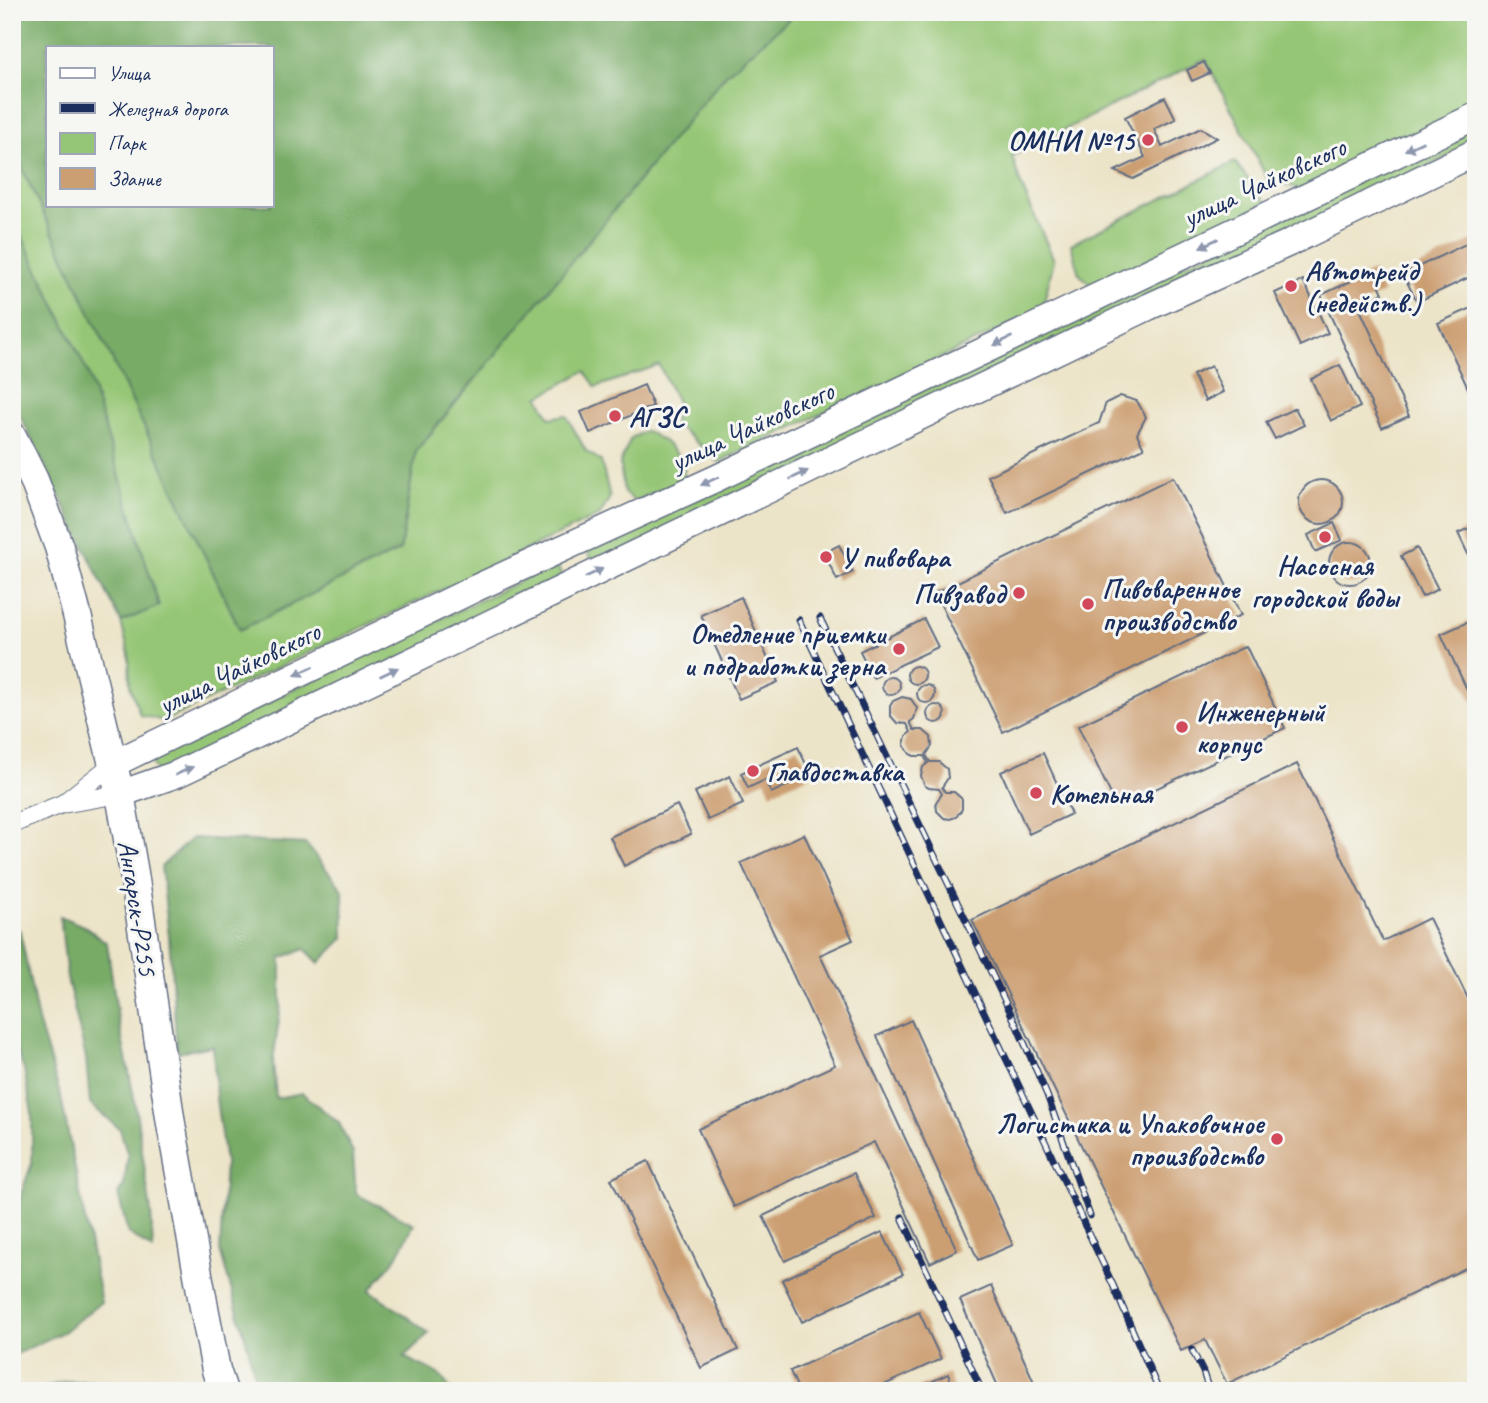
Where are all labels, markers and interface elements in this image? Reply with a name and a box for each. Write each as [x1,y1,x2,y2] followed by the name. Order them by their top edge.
[46,46,273,206] legend
[108,60,151,86] text: Улица
[108,96,229,122] text: Железная дорога
[1008,123,1137,158] place label: ОМНИ №15
[1175,128,1353,236] street label: улица Чайковского
[108,130,148,156] text: Парк
[1140,132,1156,148] marker: ОМНИ №15
[1404,140,1424,151] one-way arrow
[108,166,162,192] text: Здание
[1199,237,1219,249] one-way arrow
[1305,253,1423,320] place label: Автотрейд (недейств.)
[1283,278,1299,294] marker: Автотрейд (недейств.)
[993,335,1013,346] one-way arrow
[663,372,841,480] street label: улица Чайковского
[629,399,689,434] place label: АГЗС
[607,408,623,424] marker: АГЗС
[789,469,809,480] one-way arrow
[699,476,720,487] one-way arrow
[1317,529,1333,545] marker: Насосная городской воды
[840,540,952,575] place label: У пивовара
[1251,548,1401,615] place label: Насосная городской воды
[818,549,834,565] marker: У пивовара
[584,568,604,579] one-way arrow
[1102,571,1242,638] place label: Пивоваренное производство
[914,576,1008,612] place label: Пивзавод
[1011,585,1027,601] marker: Пивзавод
[1080,596,1096,612] marker: Пивоваренное производство
[151,613,328,723] street label: улица Чайковского
[684,616,888,684] place label: Отедление приемки и подработки зерна
[891,641,907,657] marker: Отедление приемки и подработки зерна
[294,665,314,677] one-way arrow
[379,666,399,678] one-way arrow
[1196,694,1326,762] place label: Инженерный корпус
[1174,719,1190,735] marker: Инженерный корпус
[767,754,906,789] place label: Главдоставка
[745,763,761,779] marker: Главдоставка
[174,765,194,777] one-way arrow
[1050,776,1154,811] place label: Котельная
[1028,785,1044,801] marker: Котельная
[110,838,166,980] street label: Ангарск-Р255
[996,1106,1266,1173] place label: Логистика и Упаковочное производство
[1269,1131,1285,1147] marker: Логистика и Упаковочное производство

